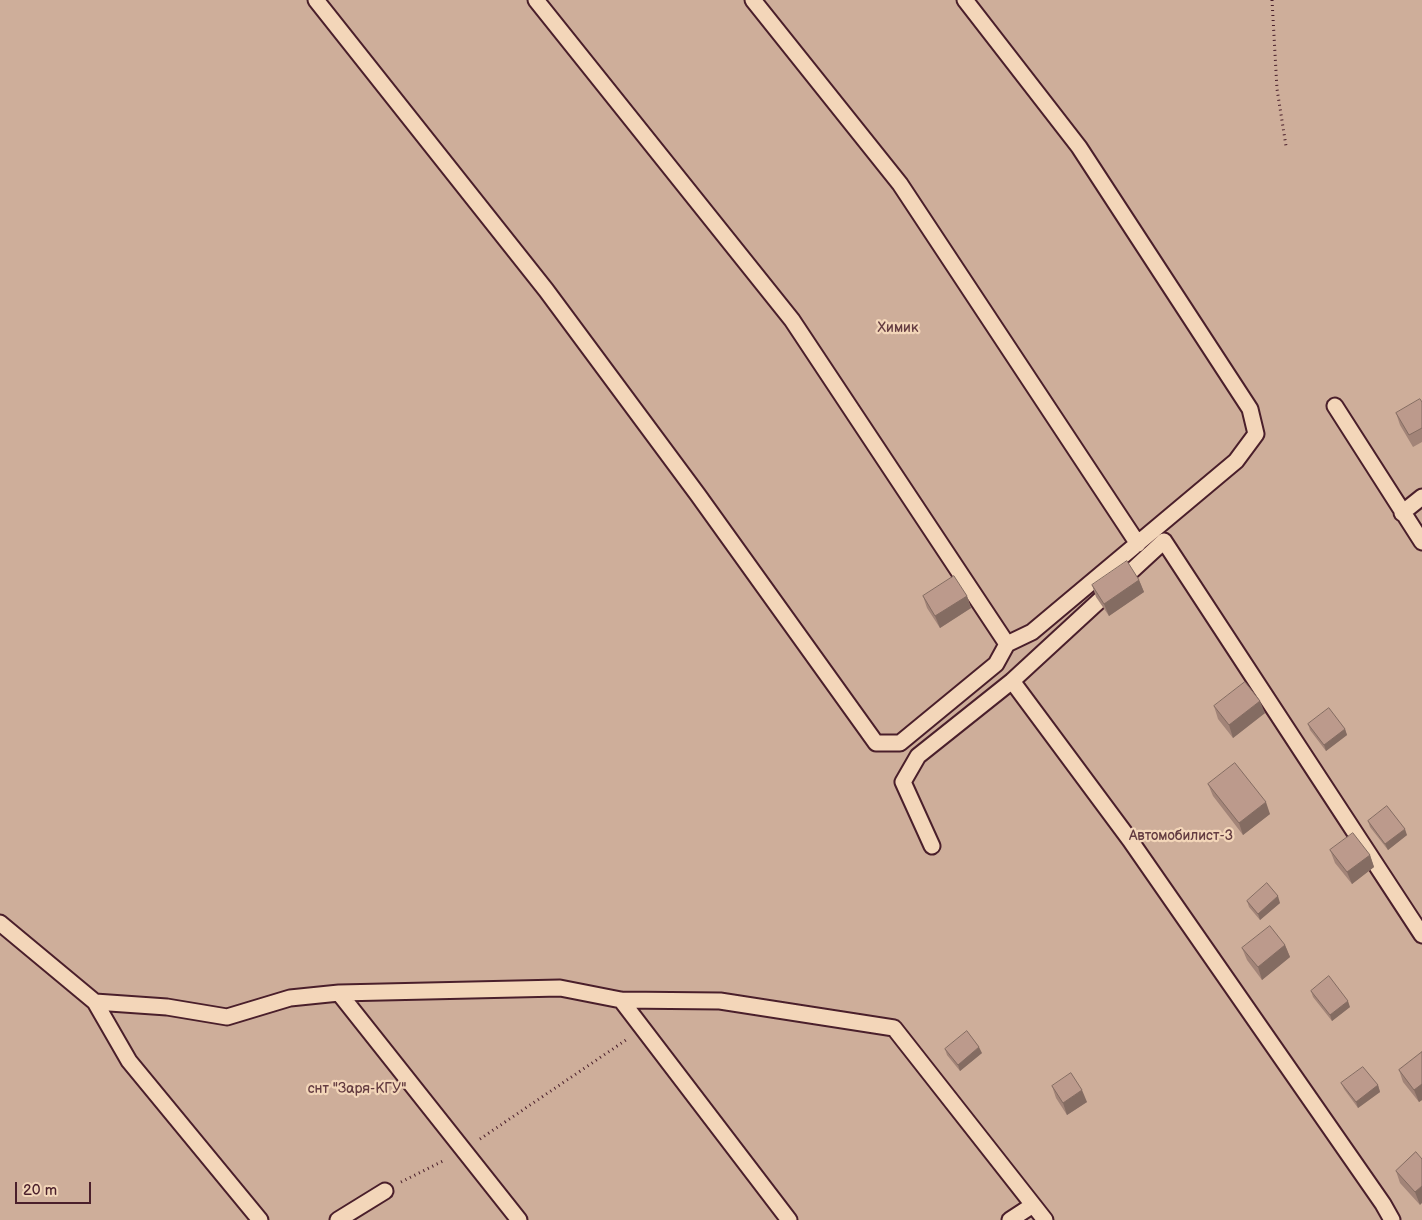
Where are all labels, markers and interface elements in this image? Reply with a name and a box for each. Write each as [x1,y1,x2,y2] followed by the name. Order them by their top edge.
[878,320,918,336] park label: Химик
[1129,828,1233,844] park label: Автомобилист-3
[308,1081,406,1097] park label: снт "Заря-КГУ"
[18,1172,94,1204] scale bar
[23,1181,57,1200] text: 20 m

